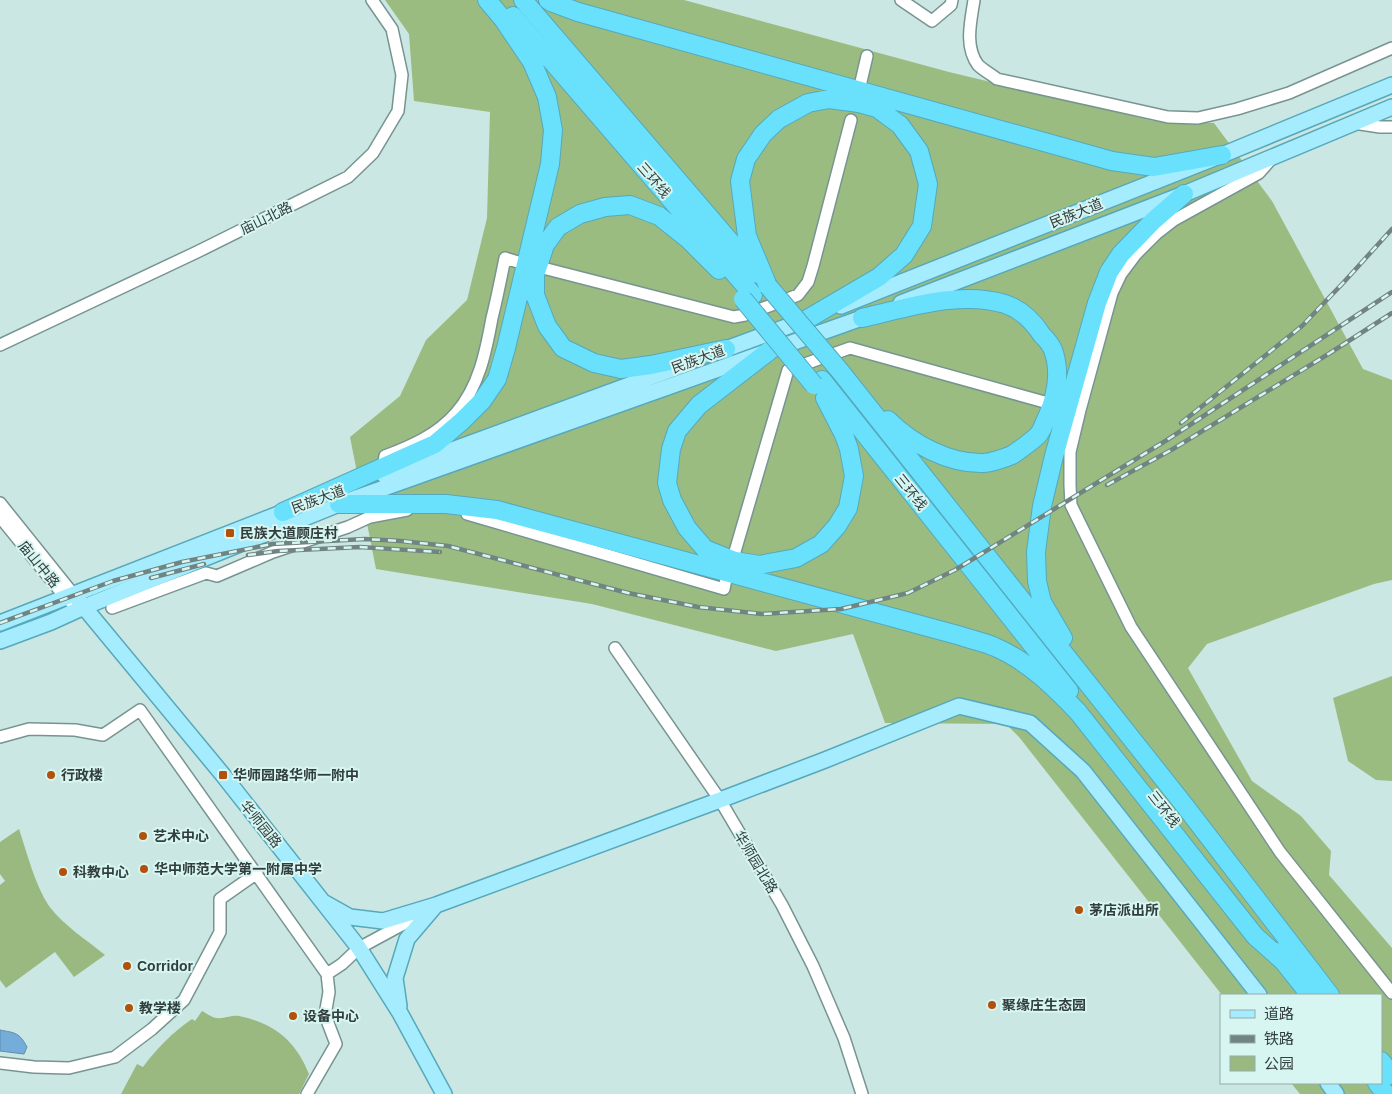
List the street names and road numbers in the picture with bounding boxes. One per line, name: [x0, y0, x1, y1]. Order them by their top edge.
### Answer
street label: 三环线: [634, 159, 674, 201]
street label: 民族大道: [1047, 195, 1105, 231]
street label: 庙山北路: [237, 199, 295, 237]
street label: 民族大道: [669, 342, 727, 376]
street label: 三环线: [892, 471, 930, 513]
street label: 民族大道: [289, 482, 347, 516]
street label: 庙山中路: [15, 537, 63, 591]
street label: 三环线: [1145, 788, 1183, 830]
street label: 华师园路: [237, 797, 285, 851]
street label: 华师园北路: [731, 828, 781, 896]

